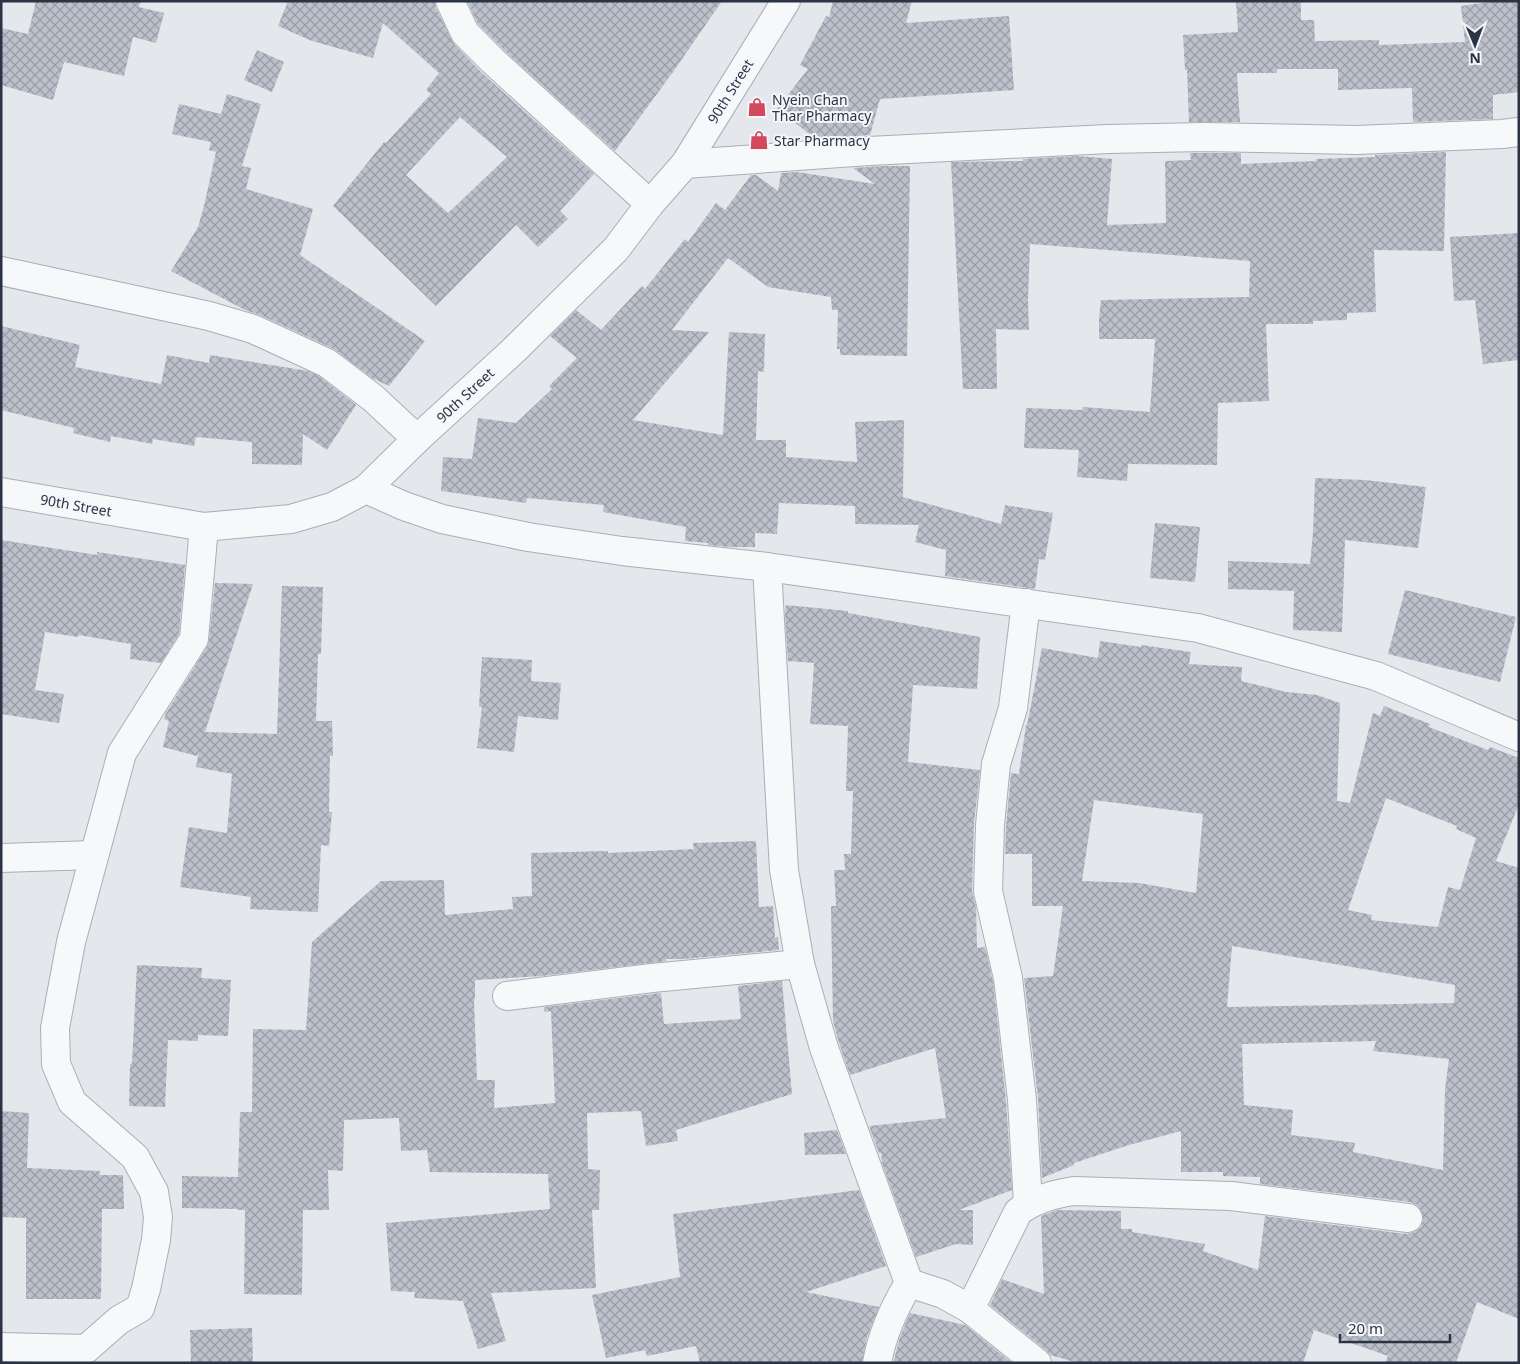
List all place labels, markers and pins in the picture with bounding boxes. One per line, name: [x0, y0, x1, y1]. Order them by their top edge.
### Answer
place label: Nyein Chan Thar Pharmacy: [772, 90, 872, 125]
shop icon: Nyein Chan Thar Pharmacy: [746, 96, 768, 118]
shop icon: Star Pharmacy: [748, 129, 770, 151]
place label: Star Pharmacy: [774, 131, 870, 150]

